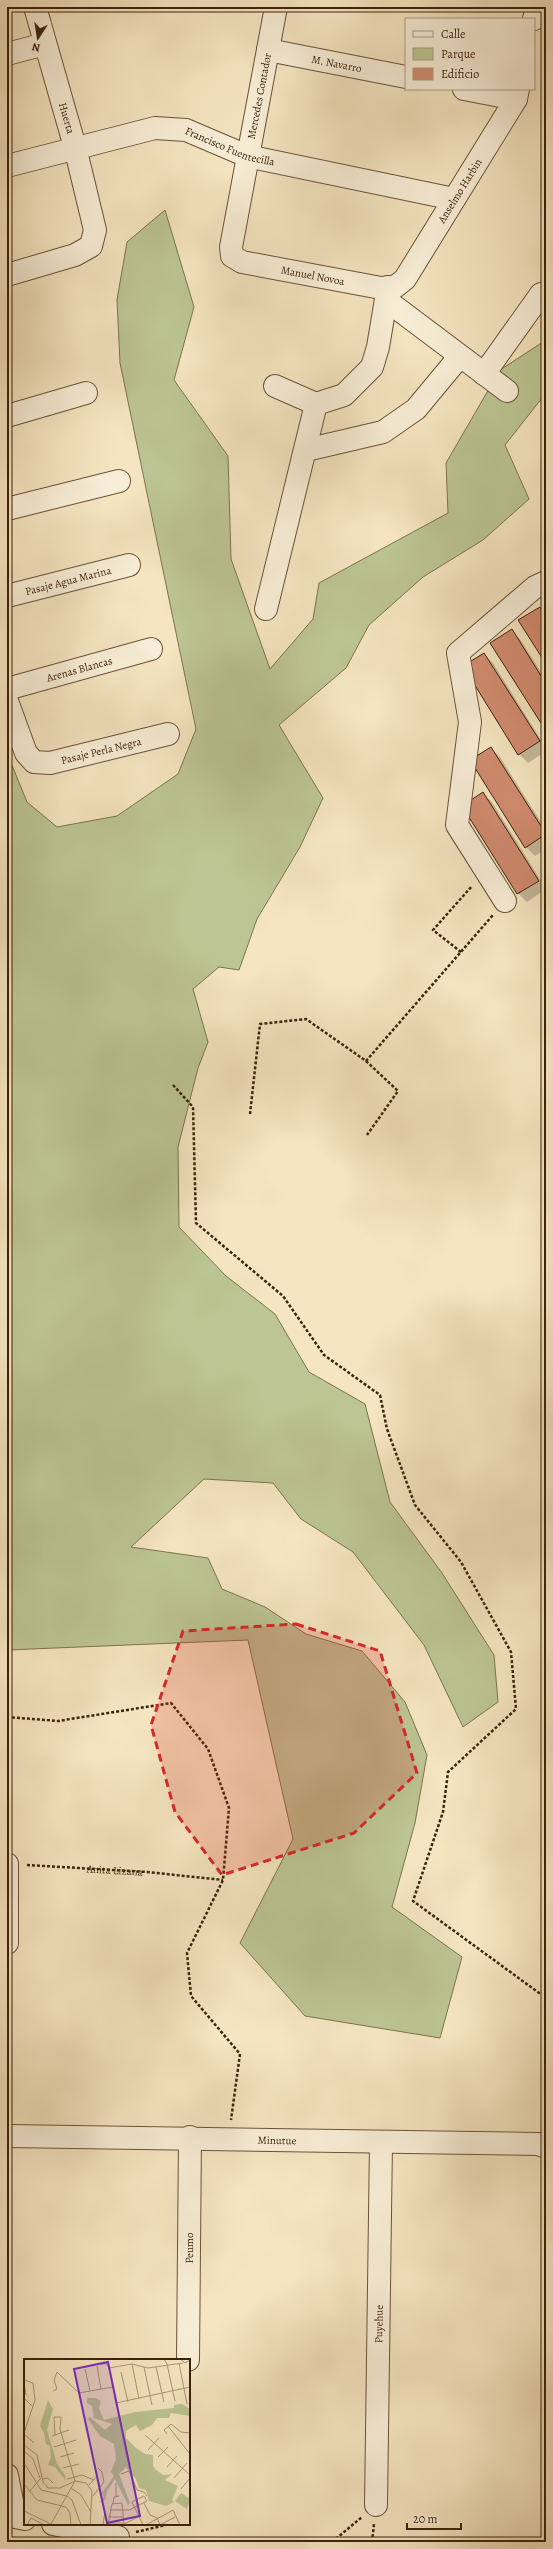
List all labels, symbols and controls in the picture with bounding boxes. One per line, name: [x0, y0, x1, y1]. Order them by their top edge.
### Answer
north arrow: [18, 18, 58, 58]
legend: [405, 18, 535, 90]
text: Calle: [441, 26, 465, 42]
text: N: [31, 39, 42, 55]
text: Parque: [441, 46, 476, 62]
street label: Mercedes Contador: [244, 52, 275, 140]
street label: M. Navarro: [310, 52, 364, 76]
text: Edificio: [441, 66, 479, 82]
street label: Huerta: [55, 101, 78, 136]
street label: Francisco Fuentecilla: [183, 124, 277, 170]
street label: Anselmo Harbin: [434, 156, 486, 227]
street label: Manuel Novoa: [280, 262, 347, 289]
street label: Pasaje Agua Marina: [23, 563, 114, 599]
street label: Arenas Blancas: [44, 653, 114, 686]
street label: Pasaje Perla Negra: [59, 734, 144, 768]
street label: Anita Lizana: [85, 1861, 144, 1880]
street label: Minutue: [257, 2133, 297, 2148]
street label: Peumo: [182, 2232, 197, 2264]
street label: Puyehue: [371, 2305, 387, 2343]
inset map: [24, 2359, 190, 2525]
scale bar: [407, 2505, 461, 2531]
text: 20 m: [413, 2511, 437, 2527]

